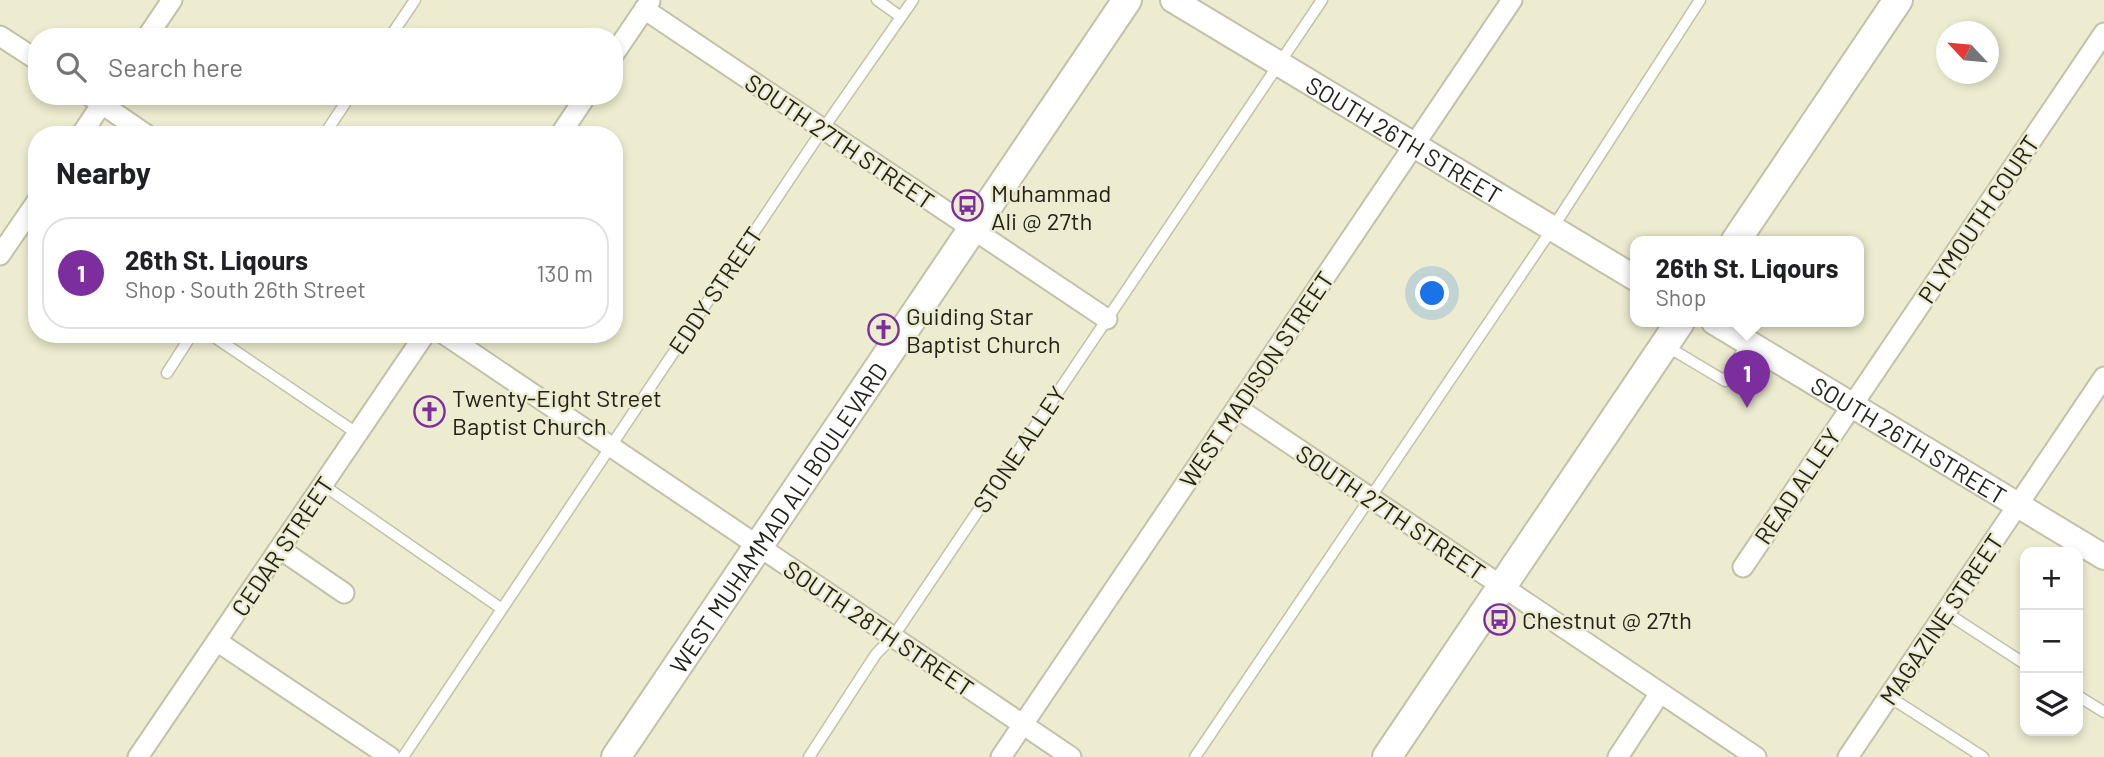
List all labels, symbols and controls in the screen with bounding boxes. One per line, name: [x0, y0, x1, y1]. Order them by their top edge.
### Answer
north arrow: [1936, 21, 1999, 84]
search box: [28, 28, 623, 105]
icon: search: [52, 48, 90, 86]
text: Search here: [108, 51, 243, 82]
street label: SOUTH 27TH STREET: [740, 67, 940, 215]
street label: SOUTH 26TH STREET: [1301, 69, 1507, 209]
street label: PLYMOUTH COURT: [1911, 130, 2045, 308]
text: Nearby: [56, 154, 151, 190]
place label: Muhammad Ali @ 27th: [991, 178, 1111, 235]
bus stop icon: Muhammad Ali @ 27th: [951, 189, 985, 223]
street label: EDDY STREET: [662, 221, 768, 359]
popup: [1630, 236, 1864, 327]
text: 26th St. Liqours: [125, 244, 308, 275]
text: 26th St. Liqours: [1655, 252, 1839, 283]
text: 1: [77, 259, 85, 287]
text: 130 m: [536, 259, 593, 287]
street label: WEST MADISON STREET: [1173, 265, 1339, 493]
text: Shop · South 26th Street: [125, 275, 366, 303]
your location: [1415, 276, 1449, 310]
text: Shop: [1655, 283, 1706, 311]
place label: Guiding Star Baptist Church: [906, 301, 1061, 358]
church icon: Guiding Star Baptist Church: [866, 312, 900, 346]
pin: 1: [1724, 350, 1770, 408]
street label: WEST MUHAMMAD ALI BOULEVARD: [663, 357, 893, 678]
street label: SOUTH 26TH STREET: [1806, 370, 2012, 510]
street label: STONE ALLEY: [966, 380, 1072, 518]
place label: Twenty-Eight Street Baptist Church: [452, 383, 662, 440]
church icon: Twenty-Eight Street Baptist Church: [412, 394, 446, 428]
street label: READ ALLEY: [1748, 423, 1846, 549]
street label: SOUTH 27TH STREET: [1291, 438, 1491, 586]
street label: CEDAR STREET: [225, 471, 339, 621]
street label: MAGAZINE STREET: [1873, 528, 2009, 710]
map controls: [2020, 547, 2083, 736]
button: +: [2020, 547, 2083, 610]
street label: SOUTH 28TH STREET: [779, 554, 979, 702]
bus stop icon: Chestnut @ 27th: [1482, 602, 1516, 636]
place label: Chestnut @ 27th: [1522, 605, 1692, 634]
button: −: [2020, 610, 2083, 673]
button: layers: [2020, 673, 2083, 736]

